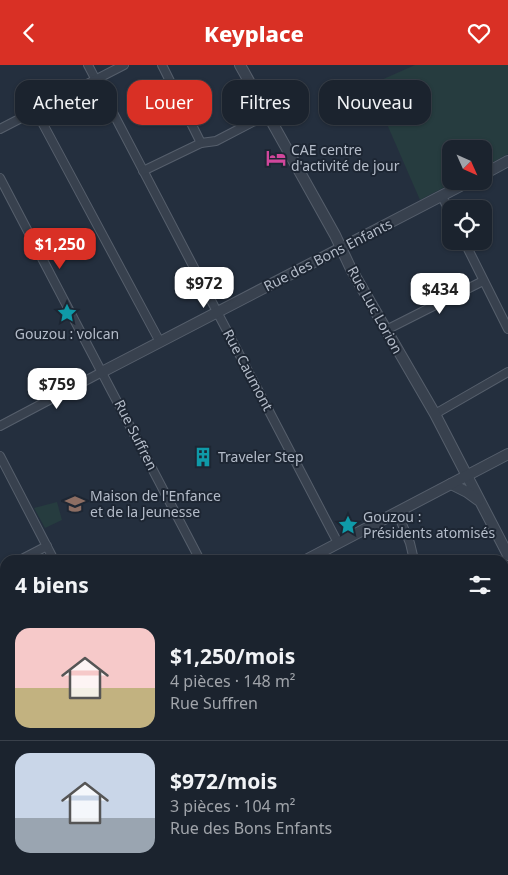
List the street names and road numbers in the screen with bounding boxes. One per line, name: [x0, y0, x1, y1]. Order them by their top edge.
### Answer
street label: Rue des Bons Enfants: [260, 214, 396, 295]
street label: Rue Luc Lorion: [343, 262, 407, 357]
street label: Rue Caumont: [219, 326, 278, 414]
street label: Rue Suffren: [111, 396, 162, 473]

